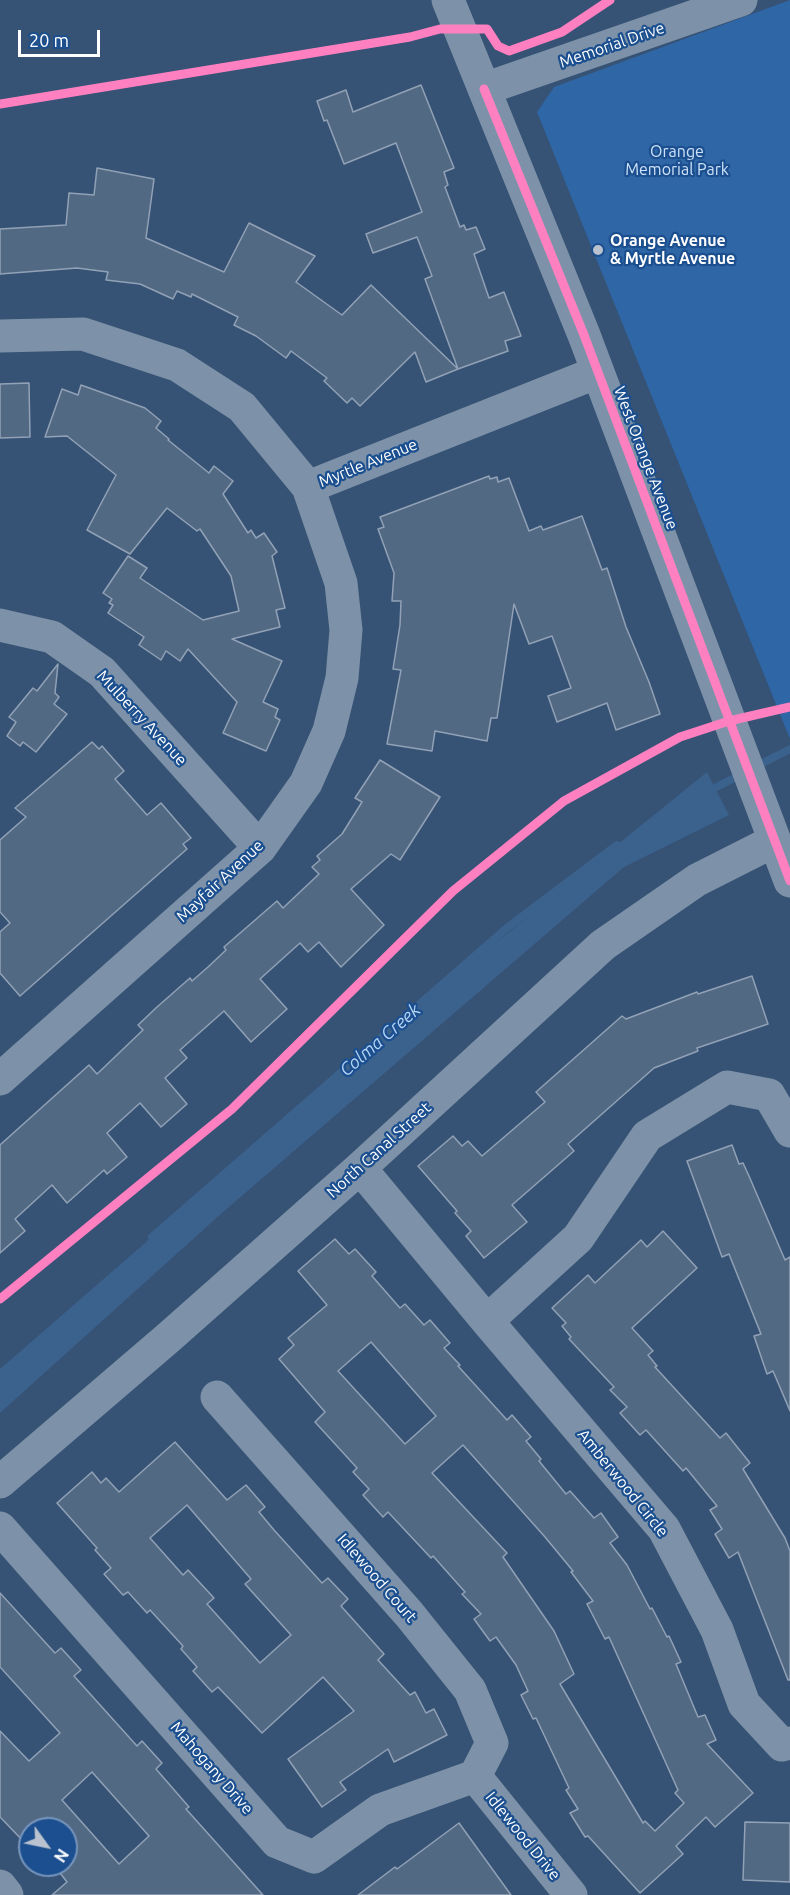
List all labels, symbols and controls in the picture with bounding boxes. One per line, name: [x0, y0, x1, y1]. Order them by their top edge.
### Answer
scale bar: [21, 18, 104, 56]
street label: Memorial Drive: [557, 18, 667, 72]
text: 20 m: [29, 30, 69, 50]
park label: Orange Memorial Park: [625, 142, 729, 180]
place label: Orange Avenue & Myrtle Avenue: [610, 231, 735, 269]
marker: Orange Avenue & Myrtle Avenue: [591, 243, 605, 257]
street label: West Orange Avenue: [610, 384, 682, 532]
street label: Myrtle Avenue: [316, 435, 420, 491]
street label: Mulberry Avenue: [93, 666, 191, 770]
street label: Mayfair Avenue: [173, 836, 267, 926]
water label: Colma Creek: [335, 999, 425, 1081]
street label: North Canal Street: [323, 1098, 435, 1202]
street label: Amberwood Circle: [574, 1425, 672, 1541]
street label: Idlewood Court: [333, 1530, 421, 1626]
street label: Mahogany Drive: [167, 1718, 257, 1818]
street label: Idlewood Drive: [481, 1788, 565, 1884]
north arrow: [18, 1817, 78, 1877]
text: N: [51, 1846, 72, 1866]

